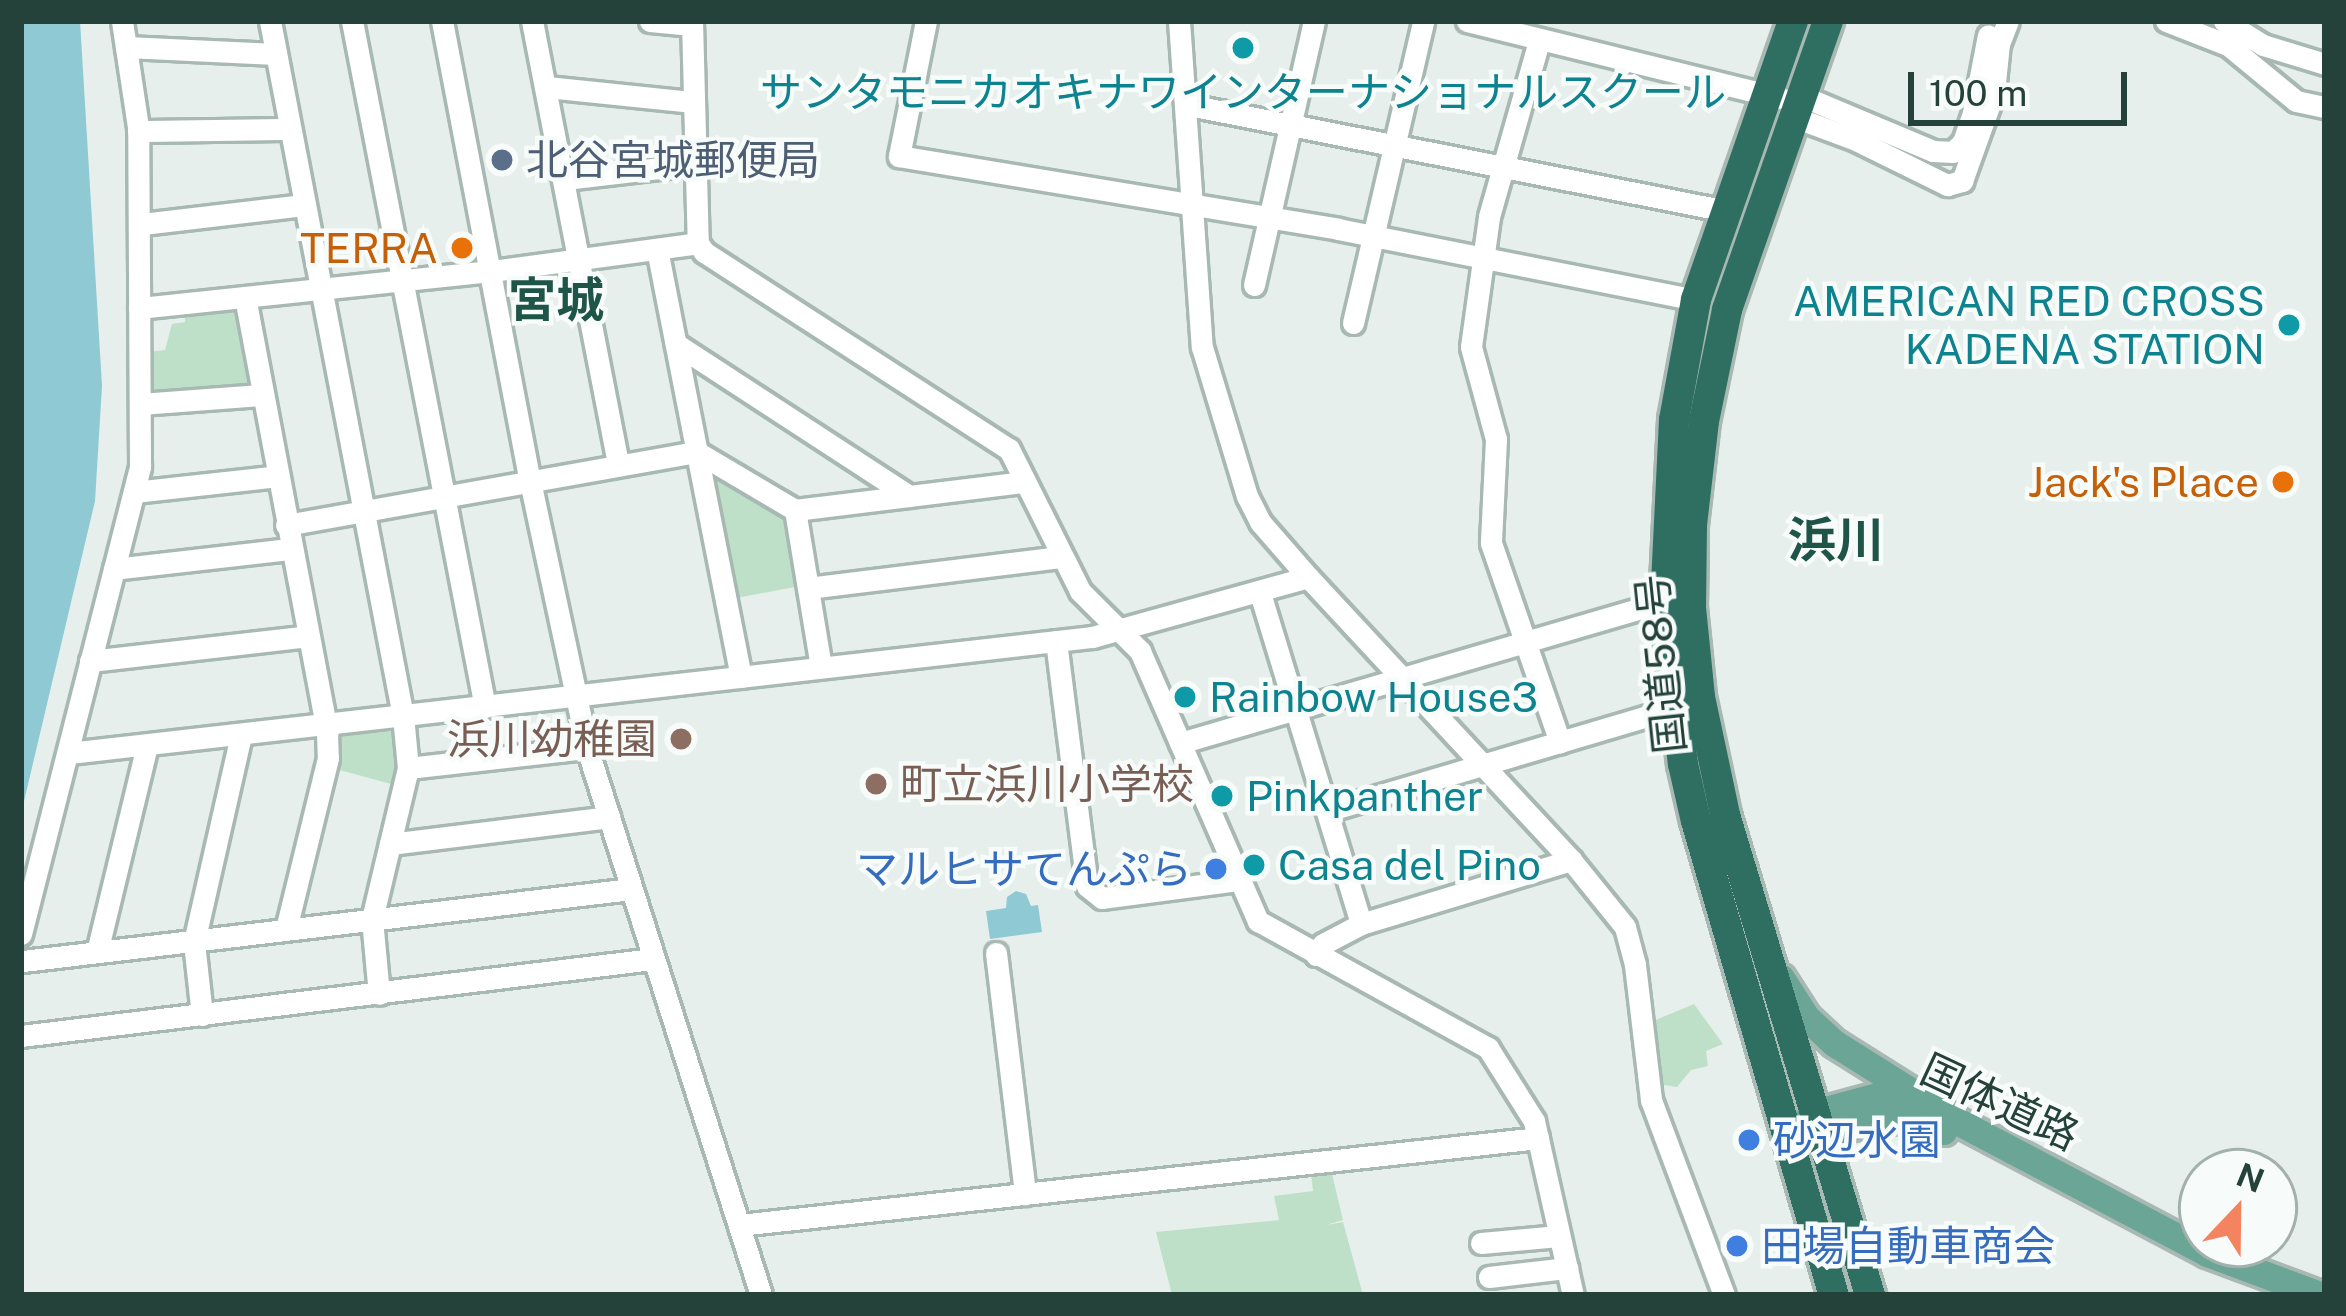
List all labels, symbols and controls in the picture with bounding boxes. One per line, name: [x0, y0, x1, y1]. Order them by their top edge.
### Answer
marker: サンタモニカオキナワインターナショナルスクール: [1230, 35, 1256, 61]
scale bar: [1914, 48, 2133, 122]
place label: サンタモニカオキナワインターナショナルスクール: [760, 67, 1726, 117]
text: 100 m: [1929, 72, 2027, 114]
place label: 北谷宮城郵便局: [526, 135, 820, 185]
marker: 北谷宮城郵便局: [489, 147, 515, 173]
place label: TERRA: [300, 223, 438, 273]
marker: TERRA: [449, 235, 475, 261]
district label: 宮城: [508, 271, 604, 329]
place label: AMERICAN RED CROSS KADENA STATION: [1793, 276, 2265, 374]
marker: AMERICAN RED CROSS KADENA STATION: [2276, 312, 2302, 338]
place label: Jack's Place: [2027, 457, 2259, 507]
marker: Jack's Place: [2270, 469, 2296, 495]
district label: 浜川: [1788, 511, 1884, 569]
street label: 国道58号: [1627, 572, 1695, 756]
place label: Rainbow House3: [1209, 672, 1538, 722]
marker: Rainbow House3: [1172, 684, 1198, 710]
place label: 浜川幼稚園: [447, 714, 657, 764]
marker: 浜川幼稚園: [668, 726, 694, 752]
place label: 町立浜川小学校: [900, 759, 1194, 809]
marker: 町立浜川小学校: [863, 771, 889, 797]
place label: Pinkpanther: [1246, 771, 1483, 821]
marker: Pinkpanther: [1209, 783, 1235, 809]
place label: Casa del Pino: [1278, 840, 1542, 890]
place label: マルヒサてんぷら: [856, 844, 1192, 894]
marker: Casa del Pino: [1241, 852, 1267, 878]
marker: マルヒサてんぷら: [1203, 856, 1229, 882]
street label: 国体道路: [1913, 1044, 2087, 1160]
place label: 砂辺水園: [1773, 1115, 1941, 1165]
marker: 砂辺水園: [1736, 1127, 1762, 1153]
north arrow: [2178, 1148, 2298, 1268]
text: N: [2231, 1155, 2269, 1200]
place label: 田場自動車商会: [1761, 1221, 2055, 1271]
marker: 田場自動車商会: [1724, 1233, 1750, 1259]

